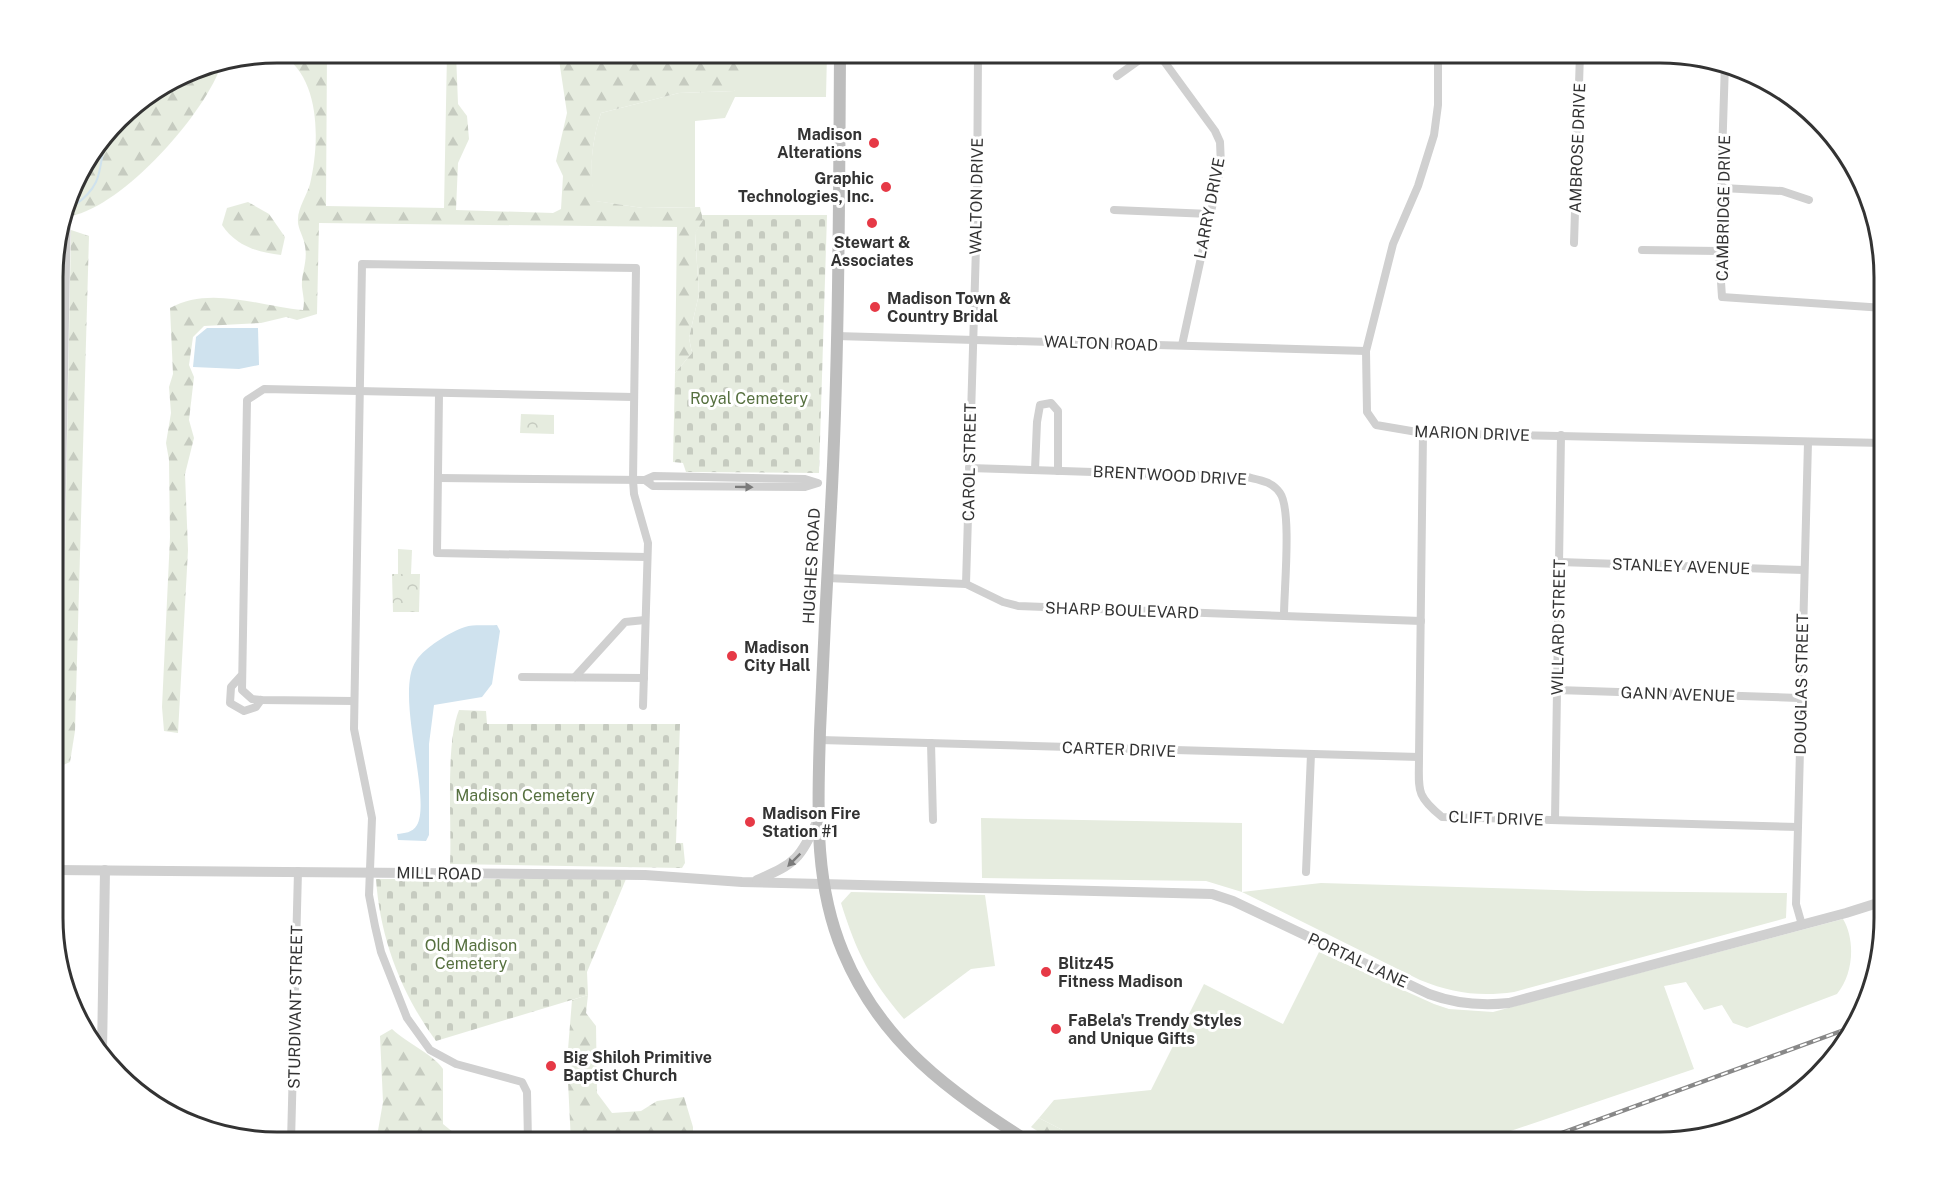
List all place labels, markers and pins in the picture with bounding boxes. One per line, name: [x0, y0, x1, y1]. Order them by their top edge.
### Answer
place label: Madison Alterations: [777, 125, 862, 162]
marker: Madison Alterations: [867, 136, 881, 150]
place label: Graphic Technologies, Inc.: [738, 169, 874, 206]
marker: Graphic Technologies, Inc.: [879, 180, 893, 194]
marker: Stewart & Associates: [865, 216, 879, 230]
place label: Stewart & Associates: [830, 233, 914, 270]
place label: Madison Town & Country Bridal: [887, 289, 1011, 326]
marker: Madison Town & Country Bridal: [868, 300, 882, 314]
place label: Madison City Hall: [744, 638, 811, 675]
marker: Madison City Hall: [725, 649, 739, 663]
place label: Madison Fire Station #1: [762, 804, 860, 841]
marker: Madison Fire Station #1: [743, 815, 757, 829]
place label: Blitz45 Fitness Madison: [1058, 954, 1183, 991]
marker: Blitz45 Fitness Madison: [1039, 965, 1053, 979]
place label: FaBela's Trendy Styles and Unique Gifts: [1068, 1011, 1242, 1048]
marker: FaBela's Trendy Styles and Unique Gifts: [1049, 1022, 1063, 1036]
place label: Big Shiloh Primitive Baptist Church: [563, 1048, 712, 1085]
marker: Big Shiloh Primitive Baptist Church: [544, 1059, 558, 1073]

